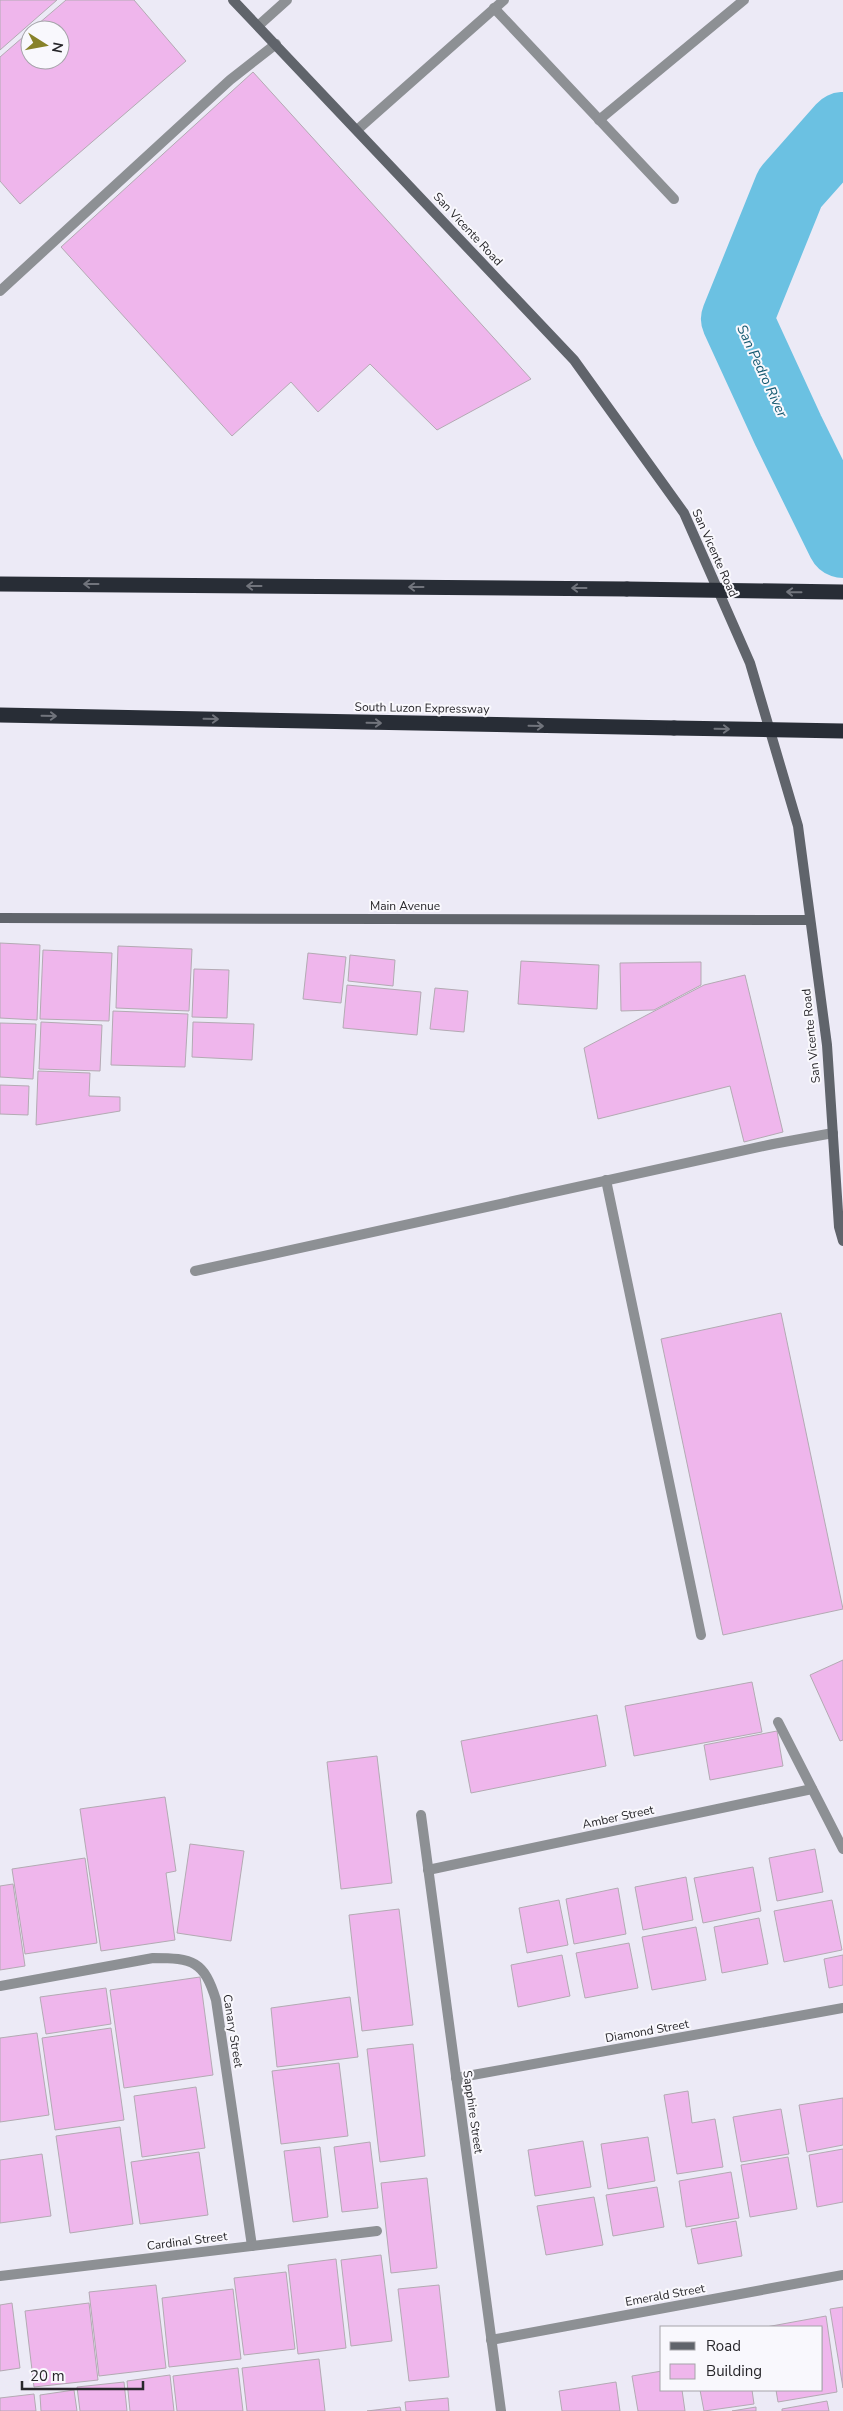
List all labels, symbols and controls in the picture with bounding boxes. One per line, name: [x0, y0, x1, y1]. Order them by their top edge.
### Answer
north arrow: [20, 20, 70, 70]
text: N: [47, 40, 68, 54]
street label: San Vicente Road: [430, 189, 506, 269]
water label: San Pedro River: [732, 322, 792, 421]
street label: San Vicente Road: [688, 506, 742, 600]
one-way arrow: [83, 579, 100, 589]
one-way arrow: [246, 581, 262, 591]
one-way arrow: [408, 582, 424, 592]
one-way arrow: [571, 583, 587, 593]
one-way arrow: [787, 587, 803, 596]
street label: South Luzon Expressway: [354, 699, 490, 717]
one-way arrow: [40, 711, 56, 721]
one-way arrow: [202, 714, 219, 724]
one-way arrow: [365, 718, 381, 727]
one-way arrow: [528, 721, 544, 731]
one-way arrow: [714, 724, 730, 734]
street label: Main Avenue: [370, 898, 440, 914]
street label: San Vicente Road: [798, 988, 824, 1084]
street label: Amber Street: [581, 1801, 656, 1832]
street label: Canary Street: [219, 1993, 247, 2070]
street label: Diamond Street: [604, 2016, 691, 2046]
street label: Sapphire Street: [459, 2069, 487, 2155]
street label: Cardinal Street: [146, 2228, 229, 2254]
street label: Emerald Street: [624, 2280, 707, 2310]
legend: [660, 2326, 823, 2391]
text: Road: [706, 2336, 741, 2356]
scale bar: [22, 2358, 144, 2390]
text: Building: [706, 2361, 762, 2381]
text: 20 m: [30, 2366, 65, 2386]

